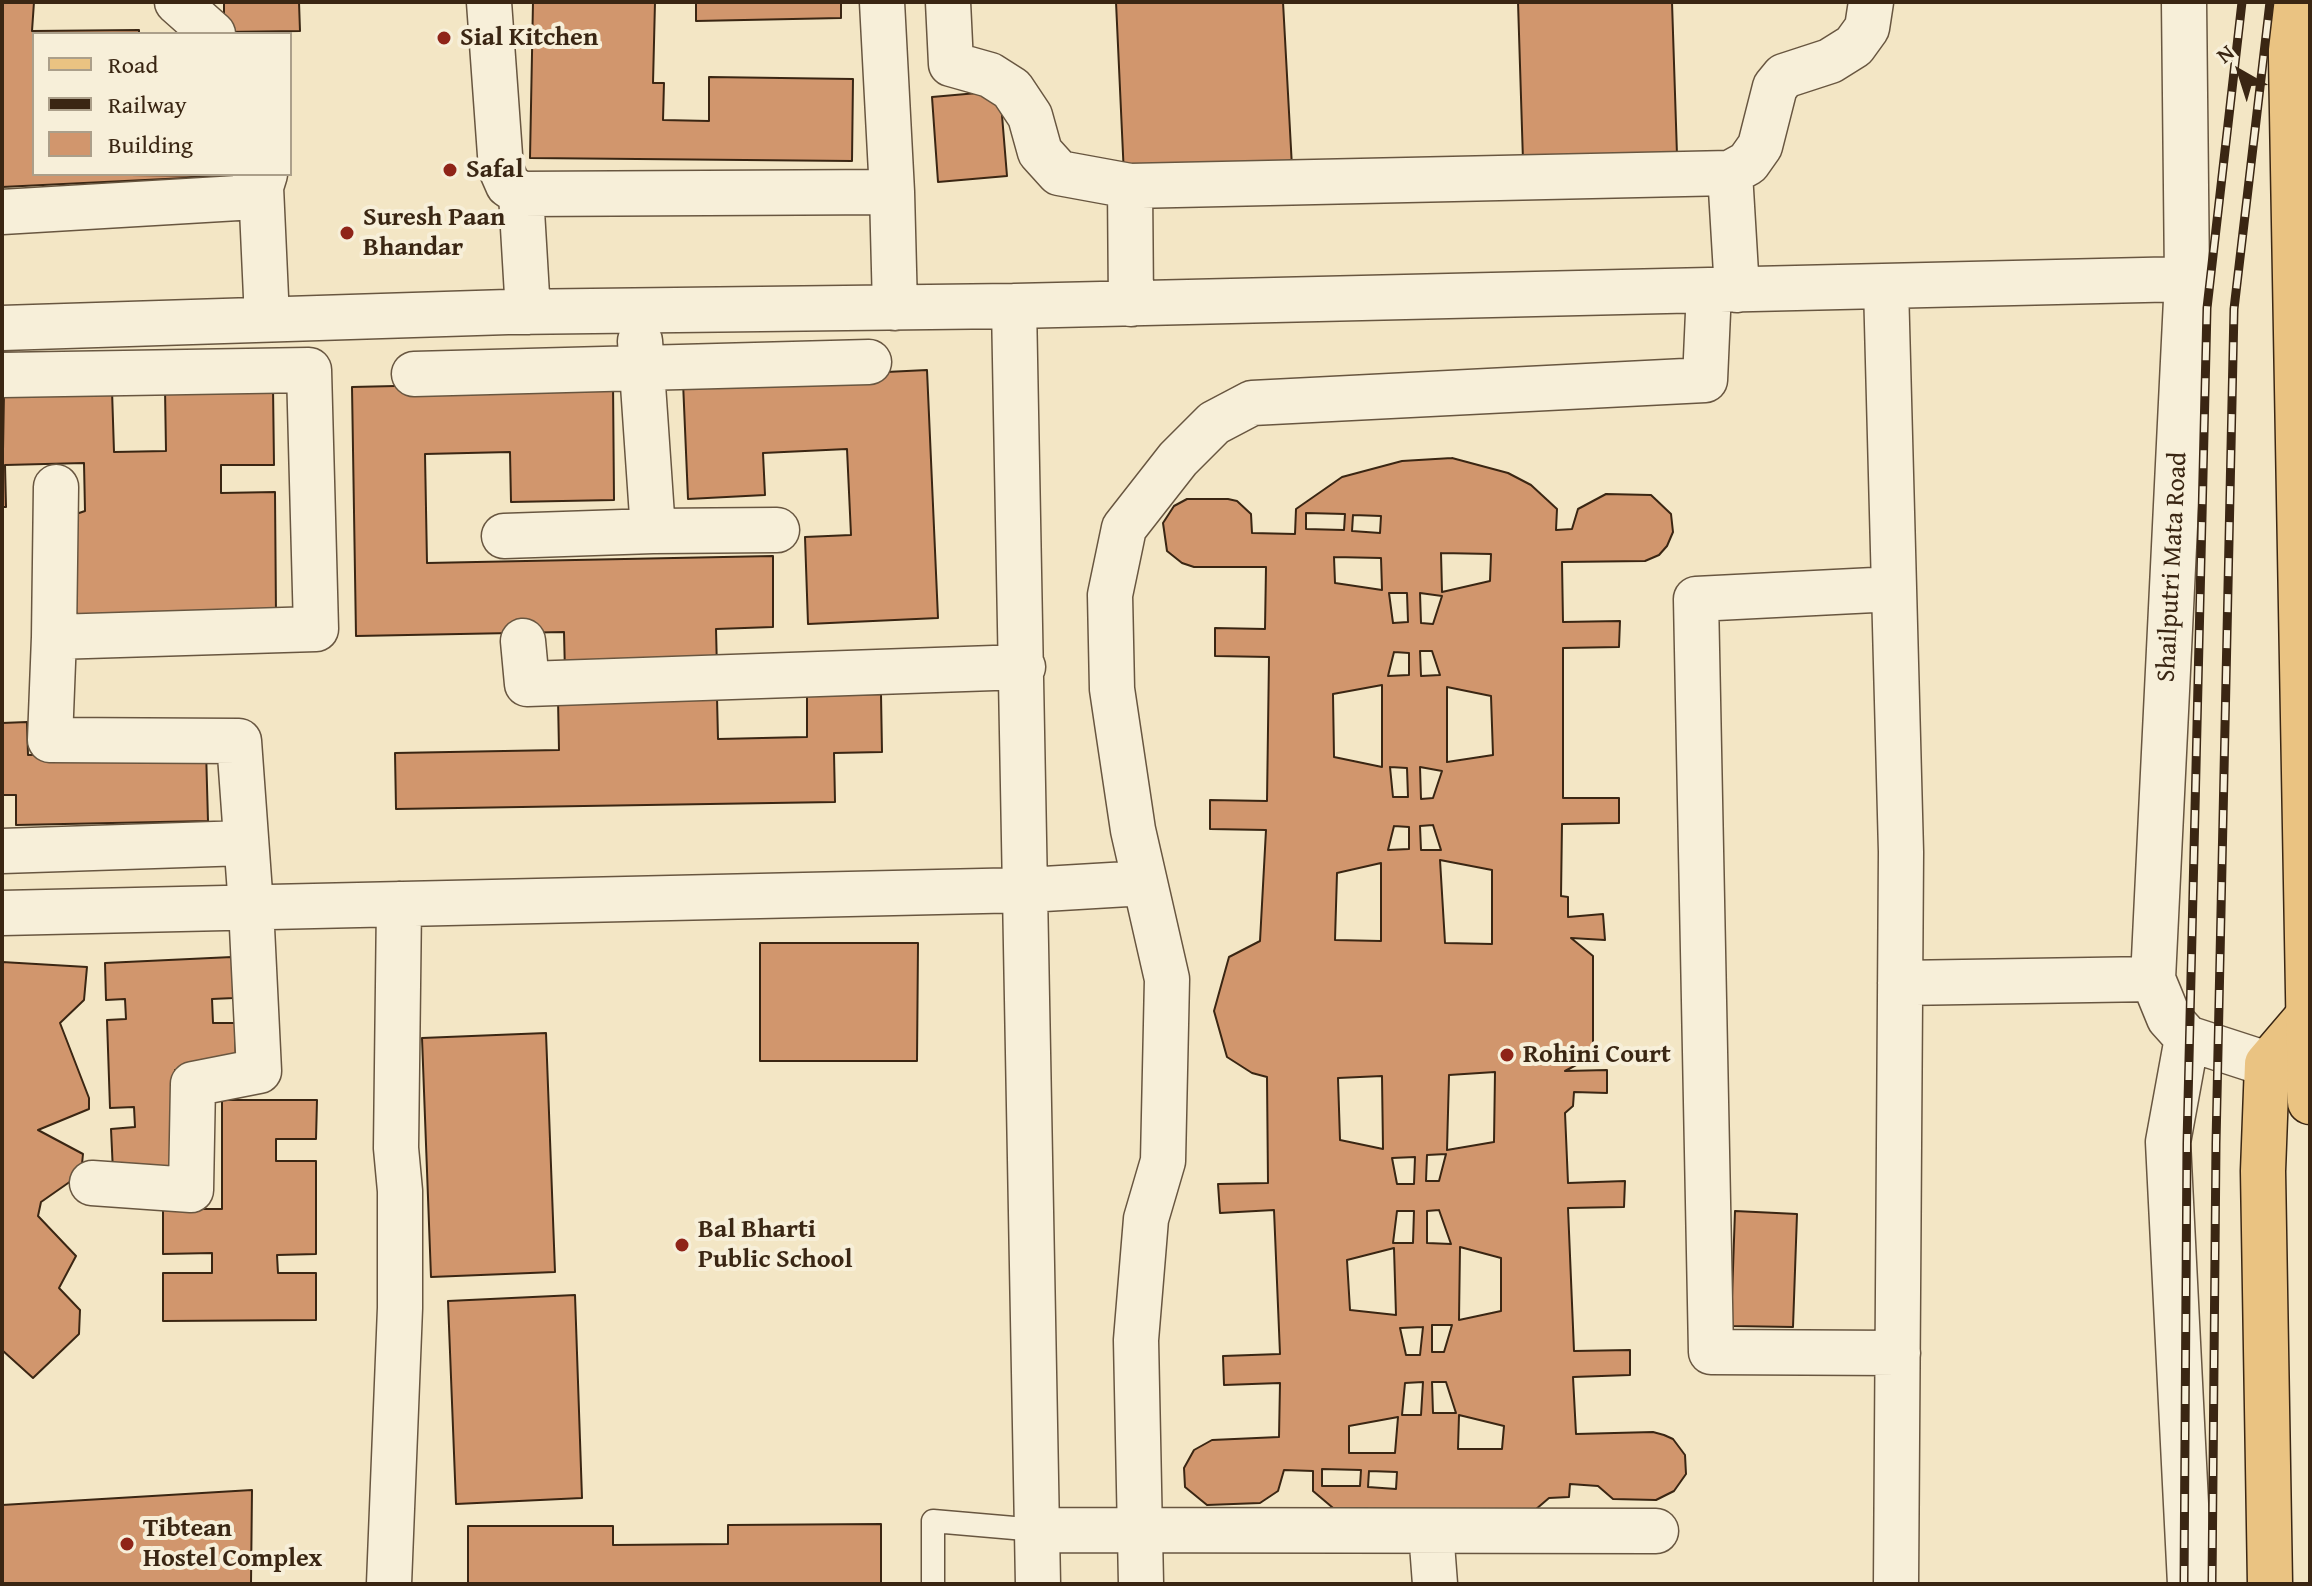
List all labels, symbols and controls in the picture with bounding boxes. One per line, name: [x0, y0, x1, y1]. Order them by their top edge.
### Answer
place label: Sial Kitchen: [460, 22, 598, 54]
marker: Sial Kitchen: [435, 29, 453, 47]
legend: [32, 32, 292, 176]
north arrow: [2200, 32, 2280, 112]
text: N: [2209, 36, 2241, 70]
text: Road: [108, 47, 158, 82]
text: Railway: [108, 87, 187, 122]
text: Building: [108, 127, 193, 162]
place label: Safal: [466, 154, 523, 186]
marker: Safal: [441, 161, 459, 179]
place label: Suresh Paan Bhandar: [363, 202, 505, 264]
marker: Suresh Paan Bhandar: [338, 224, 356, 242]
street label: Shailputri Mata Road: [2151, 451, 2195, 683]
place label: Rohini Court: [1523, 1039, 1671, 1071]
marker: Rohini Court: [1498, 1046, 1516, 1064]
place label: Bal Bharti Public School: [698, 1214, 852, 1276]
marker: Bal Bharti Public School: [673, 1236, 691, 1254]
place label: Tibtean Hostel Complex: [143, 1513, 322, 1574]
marker: Tibtean Hostel Complex: [118, 1535, 136, 1553]

